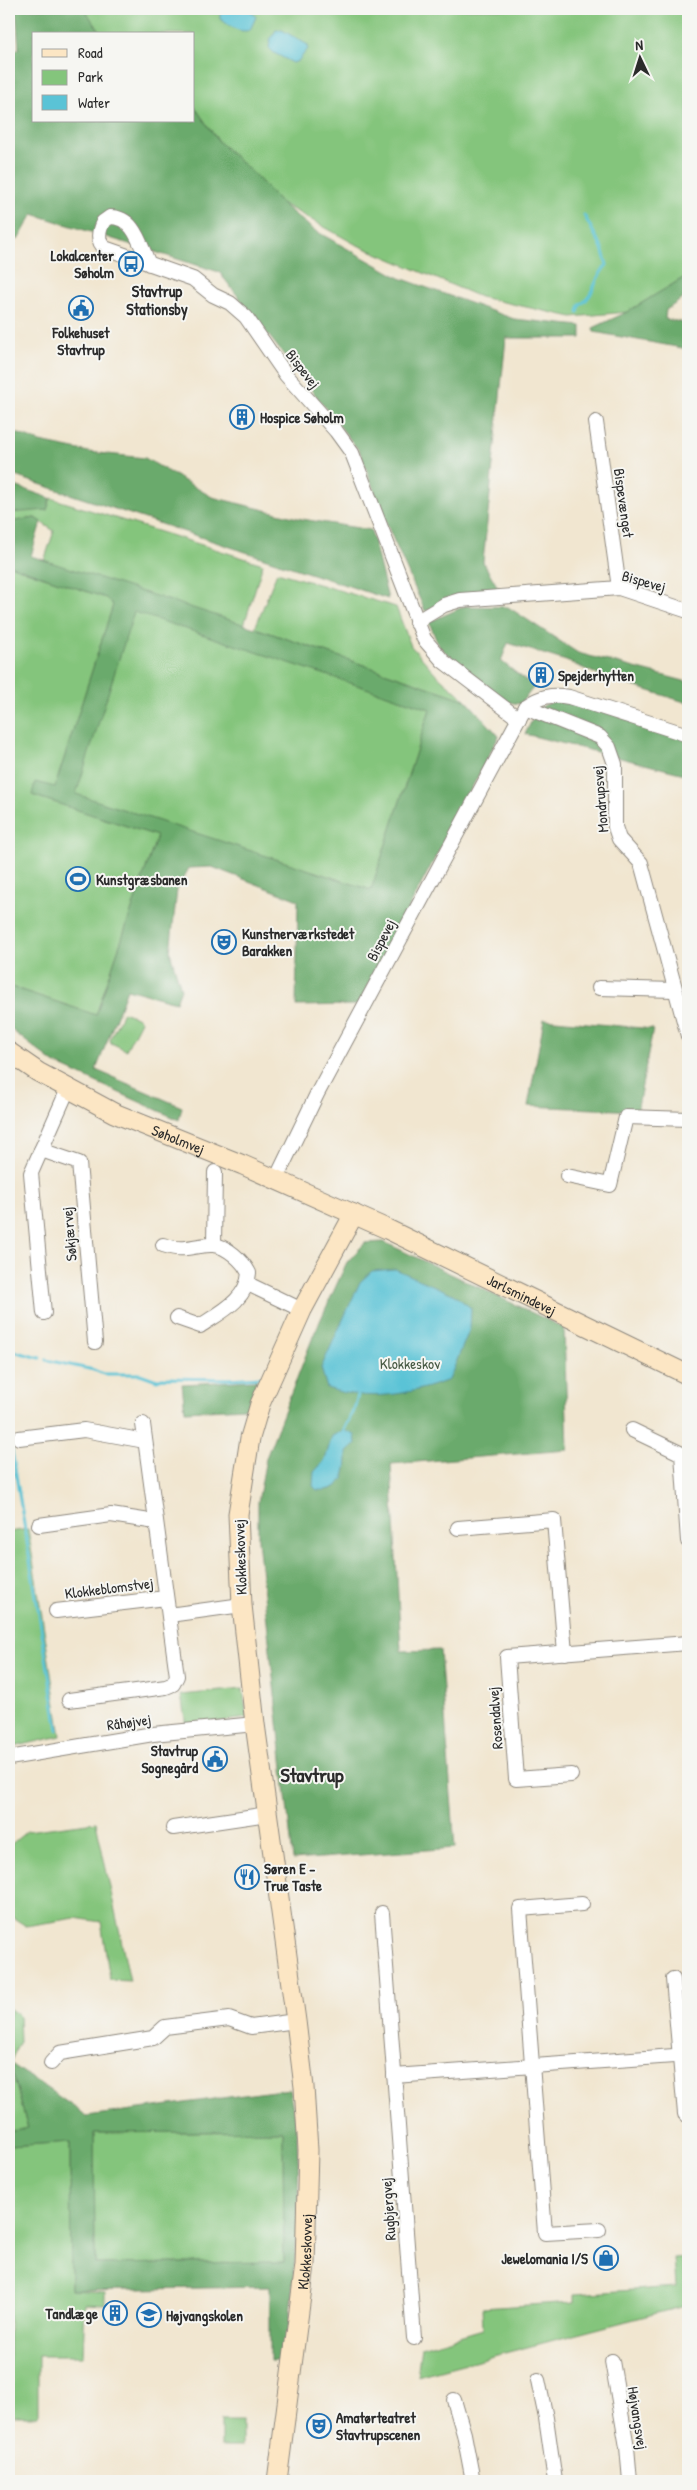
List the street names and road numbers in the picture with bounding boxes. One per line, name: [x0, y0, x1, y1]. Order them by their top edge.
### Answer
street label: Bispevej: [281, 345, 325, 393]
street label: Bispevænget: [609, 467, 639, 540]
street label: Bispevej: [620, 565, 668, 597]
street label: Mondrupsvej: [587, 765, 613, 833]
street label: Bispevej: [361, 915, 401, 965]
street label: Søholmvej: [149, 1119, 208, 1159]
street label: Søkjærvej: [56, 1206, 82, 1262]
street label: Jarlsmindevej: [484, 1269, 560, 1320]
street label: Klokkeskovvej: [228, 1519, 252, 1595]
street label: Klokkeblomstvej: [63, 1572, 155, 1604]
street label: Rosendalvej: [482, 1686, 508, 1750]
street label: Råhøjvej: [106, 1709, 152, 1735]
street label: Rugbjergvej: [375, 2177, 401, 2241]
street label: Klokkeskovvej: [291, 2214, 317, 2291]
street label: Højvangsvej: [623, 2385, 653, 2451]

